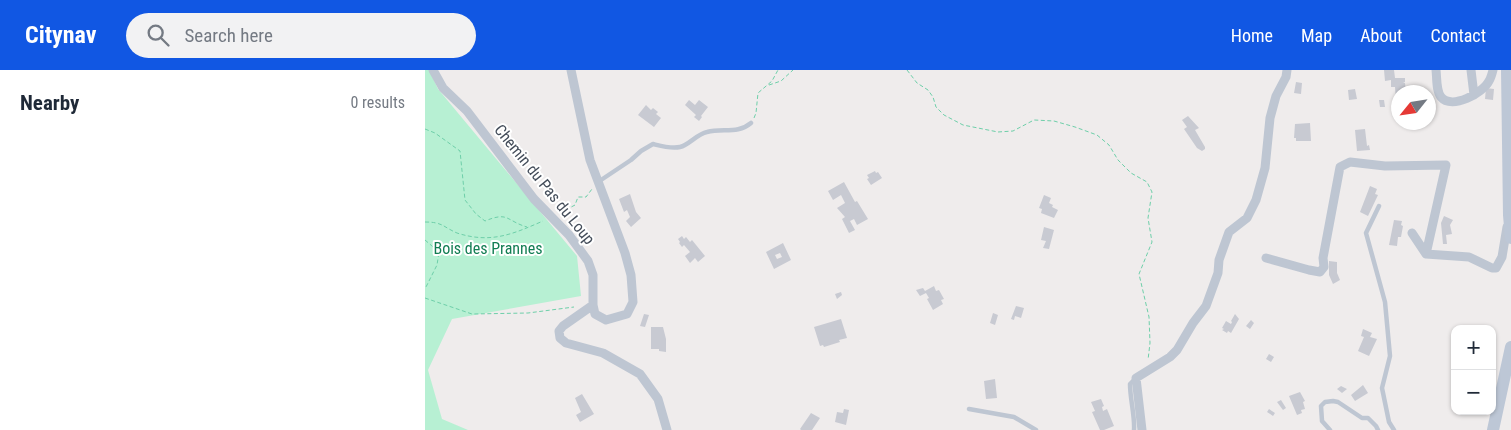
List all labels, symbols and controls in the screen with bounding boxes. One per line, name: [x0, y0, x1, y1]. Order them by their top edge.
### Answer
search box: [126, 13, 476, 58]
text: Citynav: [25, 21, 96, 49]
icon: search: [144, 21, 172, 49]
text: Search here: [184, 24, 273, 47]
text: Home: [1231, 25, 1273, 46]
text: Map: [1301, 25, 1332, 46]
text: About: [1360, 25, 1402, 46]
text: Contact: [1430, 25, 1486, 46]
north arrow: [1391, 85, 1436, 130]
text: Nearby: [20, 91, 79, 115]
text: 0 results: [350, 93, 405, 112]
street label: Chemin du Pas du Loup: [490, 121, 599, 248]
park label: Bois des Prannes: [433, 239, 543, 258]
map controls: [1451, 325, 1496, 415]
button: +: [1451, 325, 1496, 370]
button: −: [1451, 370, 1496, 415]

